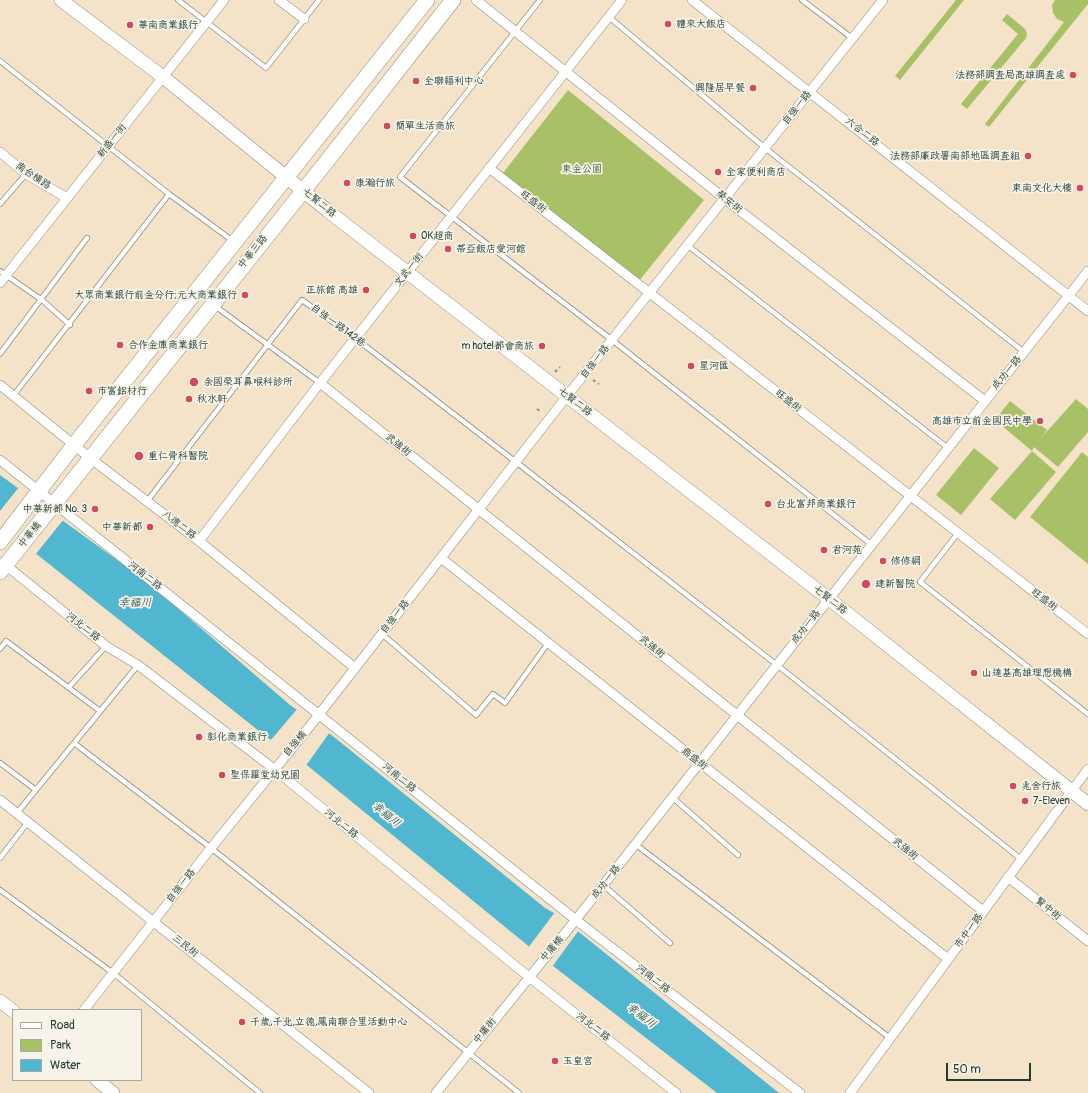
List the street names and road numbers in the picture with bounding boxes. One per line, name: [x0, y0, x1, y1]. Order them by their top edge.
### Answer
street label: 自強一路: [780, 89, 814, 127]
street label: 六合二路: [843, 115, 881, 149]
street label: 新盛一街: [95, 122, 129, 160]
street label: 南台橫路: [13, 160, 53, 192]
street label: 七賢二路: [300, 186, 338, 220]
street label: 旺盛街: [517, 188, 549, 216]
street label: 榮安街: [713, 188, 745, 216]
street label: 中華三路: [236, 233, 270, 271]
street label: 文武一街: [392, 251, 426, 289]
street label: 自強一路142巷: [308, 302, 368, 350]
street label: 自強一路: [578, 343, 612, 381]
street label: 成功一路: [990, 354, 1024, 392]
street label: 七賢二路: [556, 385, 594, 419]
street label: 旺盛街: [772, 387, 804, 415]
street label: 武強街: [383, 431, 413, 459]
street label: 八德二路: [160, 508, 198, 542]
street label: 中華橋: [16, 520, 44, 550]
street label: 河南二路: [126, 559, 164, 593]
street label: 七賢二路: [811, 583, 849, 617]
street label: 旺盛街: [1028, 586, 1060, 614]
street label: 自強一路: [378, 598, 412, 636]
street label: 成功一路: [789, 608, 823, 646]
street label: 河北二路: [64, 610, 102, 644]
street label: 武強街: [637, 633, 667, 661]
street label: 自強橋: [281, 729, 309, 759]
street label: 鼎盛街: [678, 745, 710, 773]
street label: 河南二路: [380, 761, 418, 795]
street label: 河北二路: [322, 807, 360, 841]
street label: 武強街: [890, 835, 920, 863]
street label: 成功一路: [589, 863, 623, 901]
street label: 自強一路: [164, 867, 198, 905]
street label: 賢中街: [1033, 895, 1063, 923]
street label: 市中一路: [952, 911, 986, 951]
street label: 三民街: [169, 932, 201, 960]
street label: 中庸橋: [538, 934, 566, 964]
street label: 河南二路: [634, 962, 672, 996]
street label: 河北二路: [574, 1010, 612, 1044]
street label: 中庸街: [471, 1016, 499, 1046]

